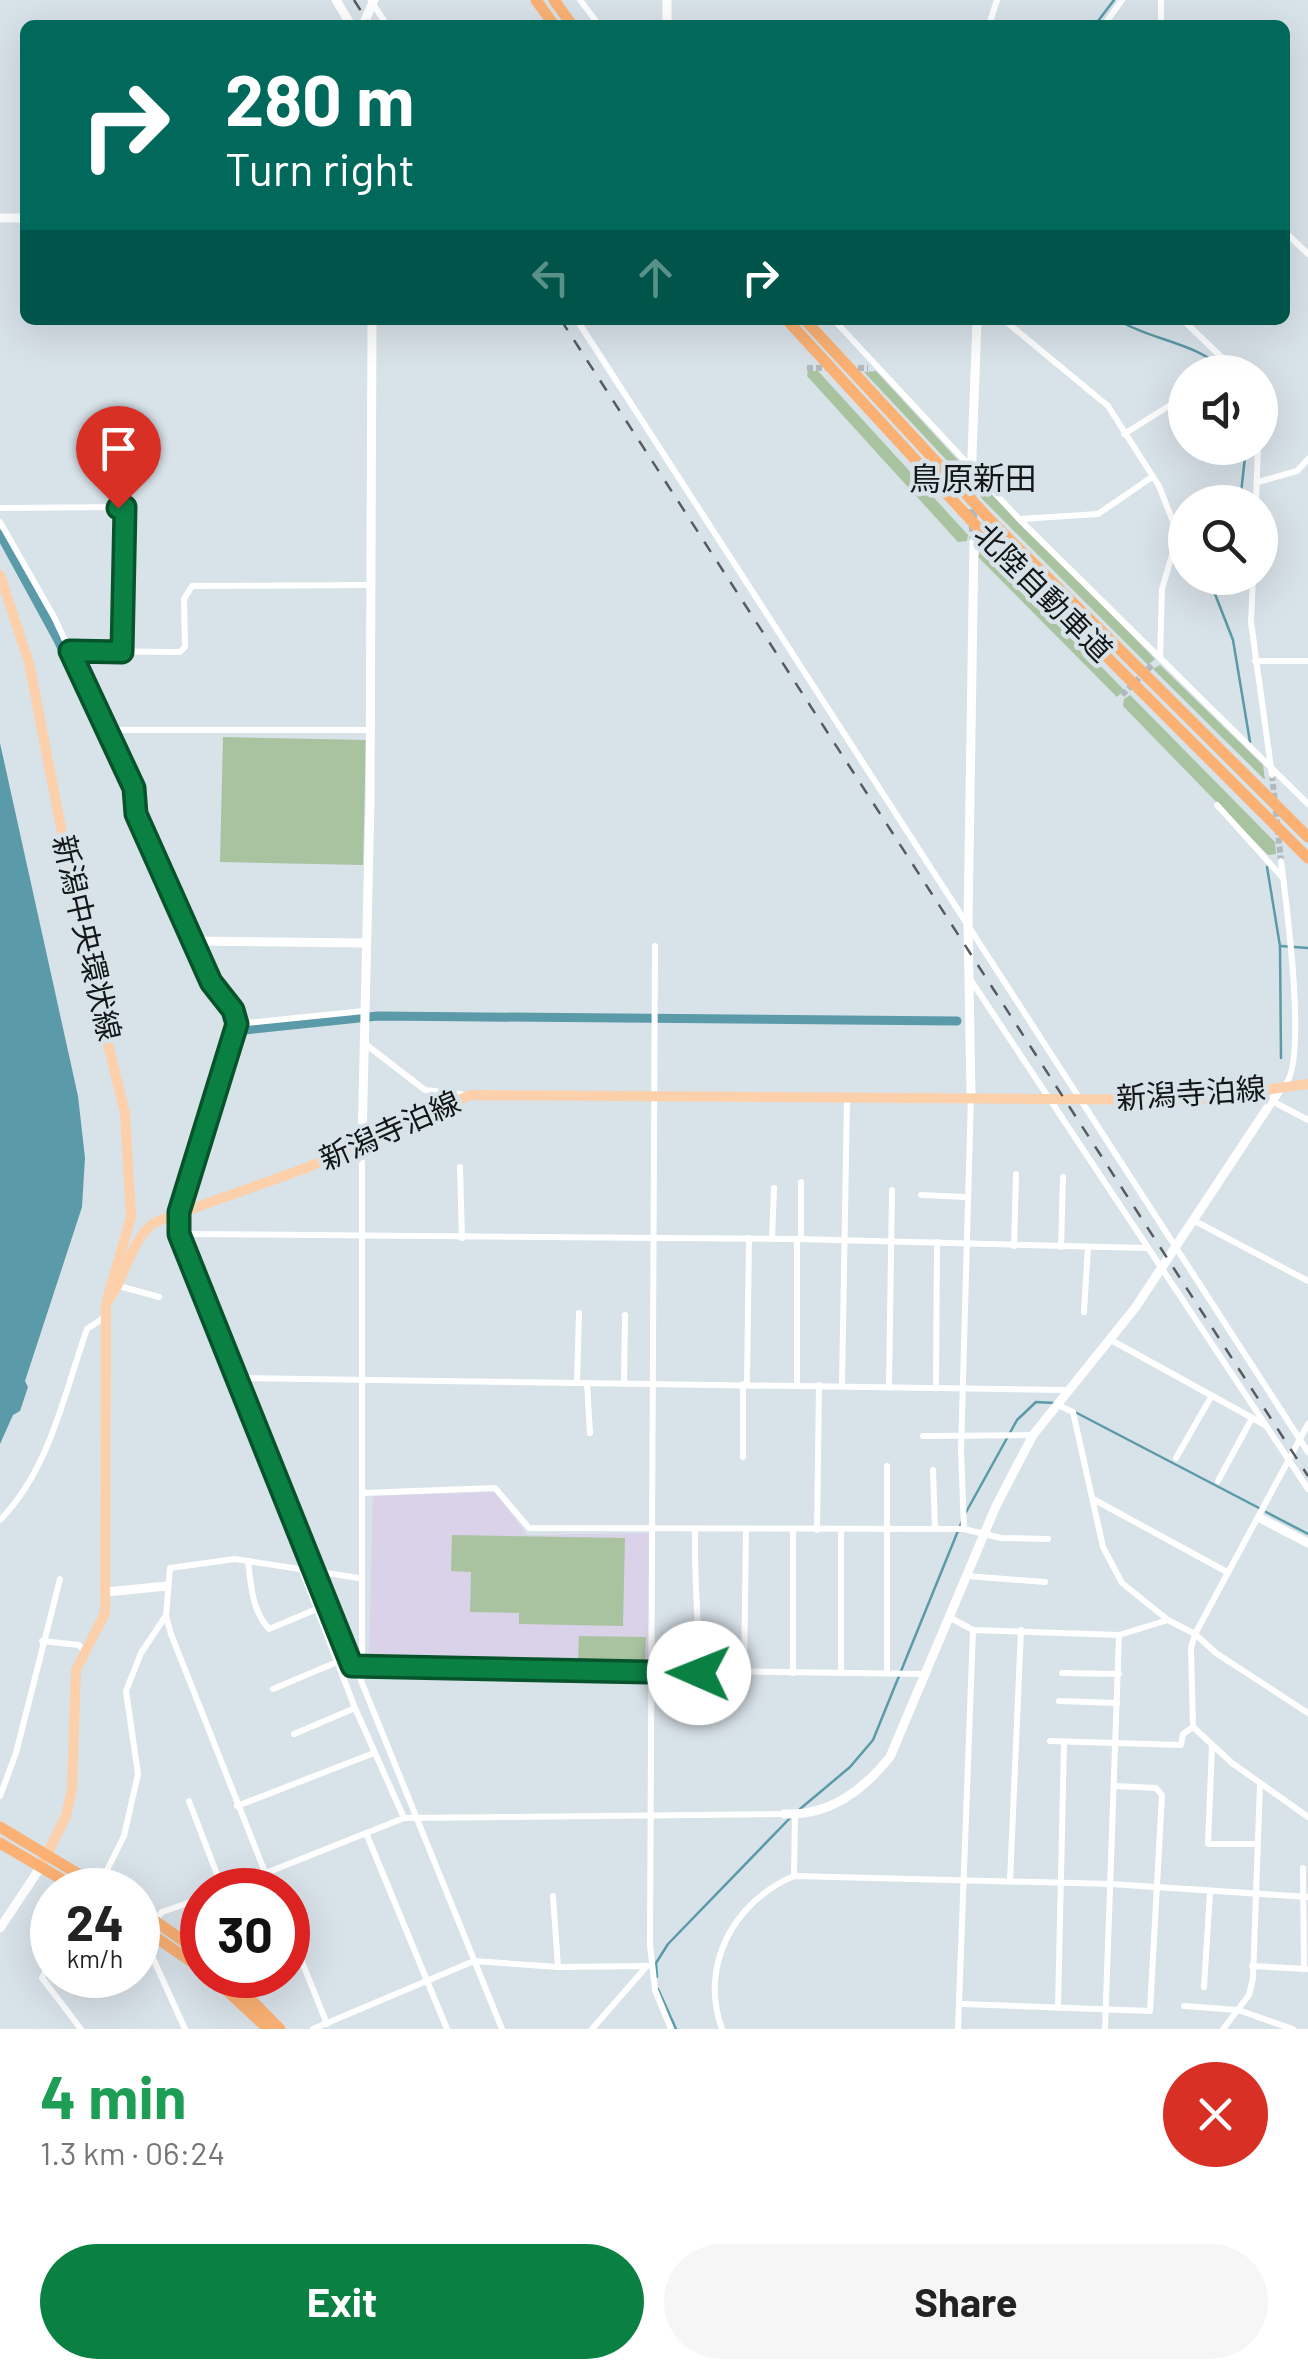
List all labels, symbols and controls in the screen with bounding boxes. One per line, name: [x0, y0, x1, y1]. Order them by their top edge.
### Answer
text: 280 m: [225, 56, 414, 140]
icon: right: [60, 60, 190, 190]
text: Turn right: [225, 141, 415, 195]
icon: left: [523, 250, 578, 305]
icon: ahead: [628, 250, 683, 305]
icon: right: [733, 250, 788, 305]
map controls: [1168, 355, 1278, 595]
button: sound: [1168, 355, 1278, 465]
pin: [76, 406, 161, 509]
icon: arrive: [91, 421, 146, 476]
district label: 鳥原新田: [909, 458, 1037, 496]
button: search: [1168, 485, 1278, 595]
street label: 北陸自動車道: [968, 515, 1121, 668]
street label: 新潟中央環状線: [47, 831, 129, 1044]
street label: 新潟寺泊線: [1115, 1069, 1267, 1115]
street label: 新潟寺泊線: [313, 1082, 465, 1176]
position arrow: [647, 1621, 751, 1725]
speed limit sign: 30: [180, 1868, 310, 1998]
text: 24: [66, 1891, 124, 1951]
text: km/h: [67, 1943, 123, 1973]
text: 4 min: [40, 2059, 187, 2131]
button: close: [1163, 2062, 1268, 2167]
text: 1.3 km · 06:24: [40, 2133, 225, 2171]
button: Exit: [40, 2244, 644, 2359]
button: Share: [664, 2244, 1268, 2359]

